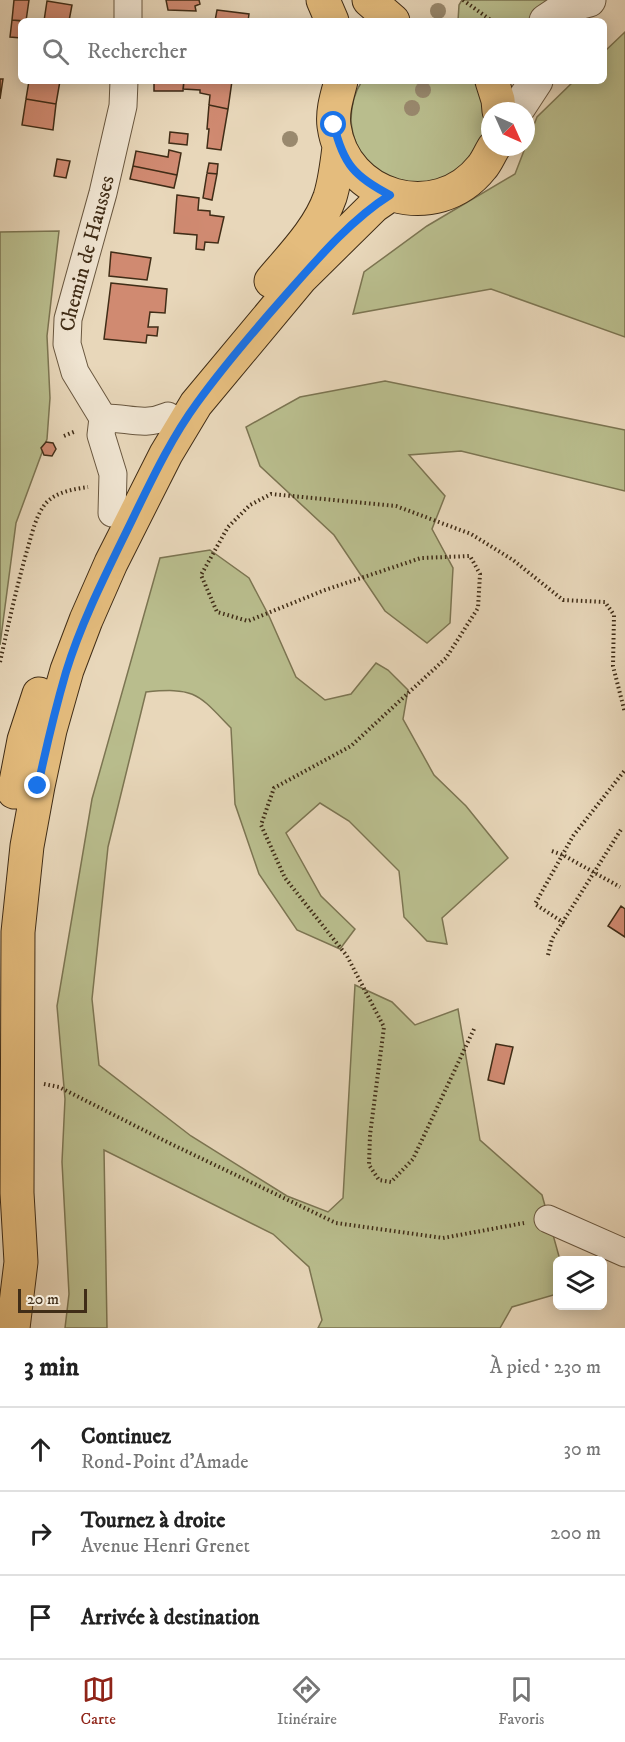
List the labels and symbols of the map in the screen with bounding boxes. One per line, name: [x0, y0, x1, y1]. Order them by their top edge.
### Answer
north arrow: [481, 102, 535, 156]
route start: [320, 111, 346, 137]
street label: Chemin de Hausses: [56, 173, 121, 332]
route end: [24, 772, 50, 798]
scale bar: [18, 1286, 87, 1314]

